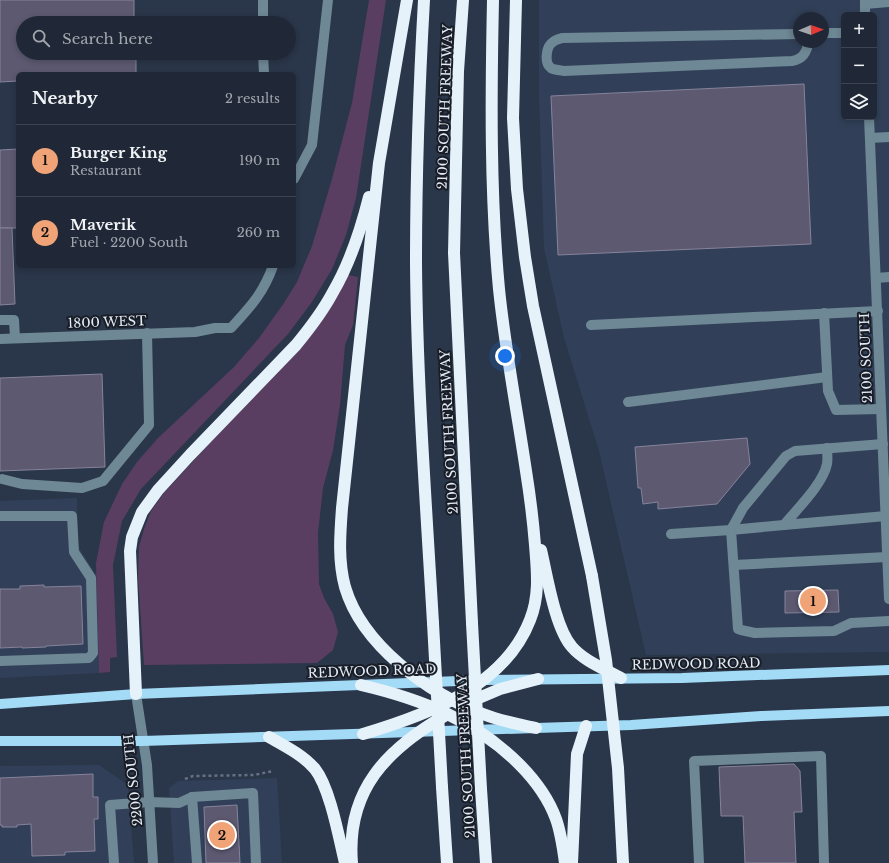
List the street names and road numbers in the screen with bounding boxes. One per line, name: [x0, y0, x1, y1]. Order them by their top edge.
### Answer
street label: 2100 SOUTH FREEWAY: [434, 24, 456, 190]
street label: 1800 WEST: [67, 312, 147, 332]
street label: 2100 SOUTH: [856, 313, 876, 403]
street label: 2100 SOUTH FREEWAY: [436, 349, 462, 515]
street label: REDWOOD ROAD: [631, 654, 761, 674]
street label: REDWOOD ROAD: [307, 660, 437, 682]
street label: 2100 SOUTH FREEWAY: [453, 673, 479, 839]
street label: 2200 SOUTH: [120, 733, 146, 827]

